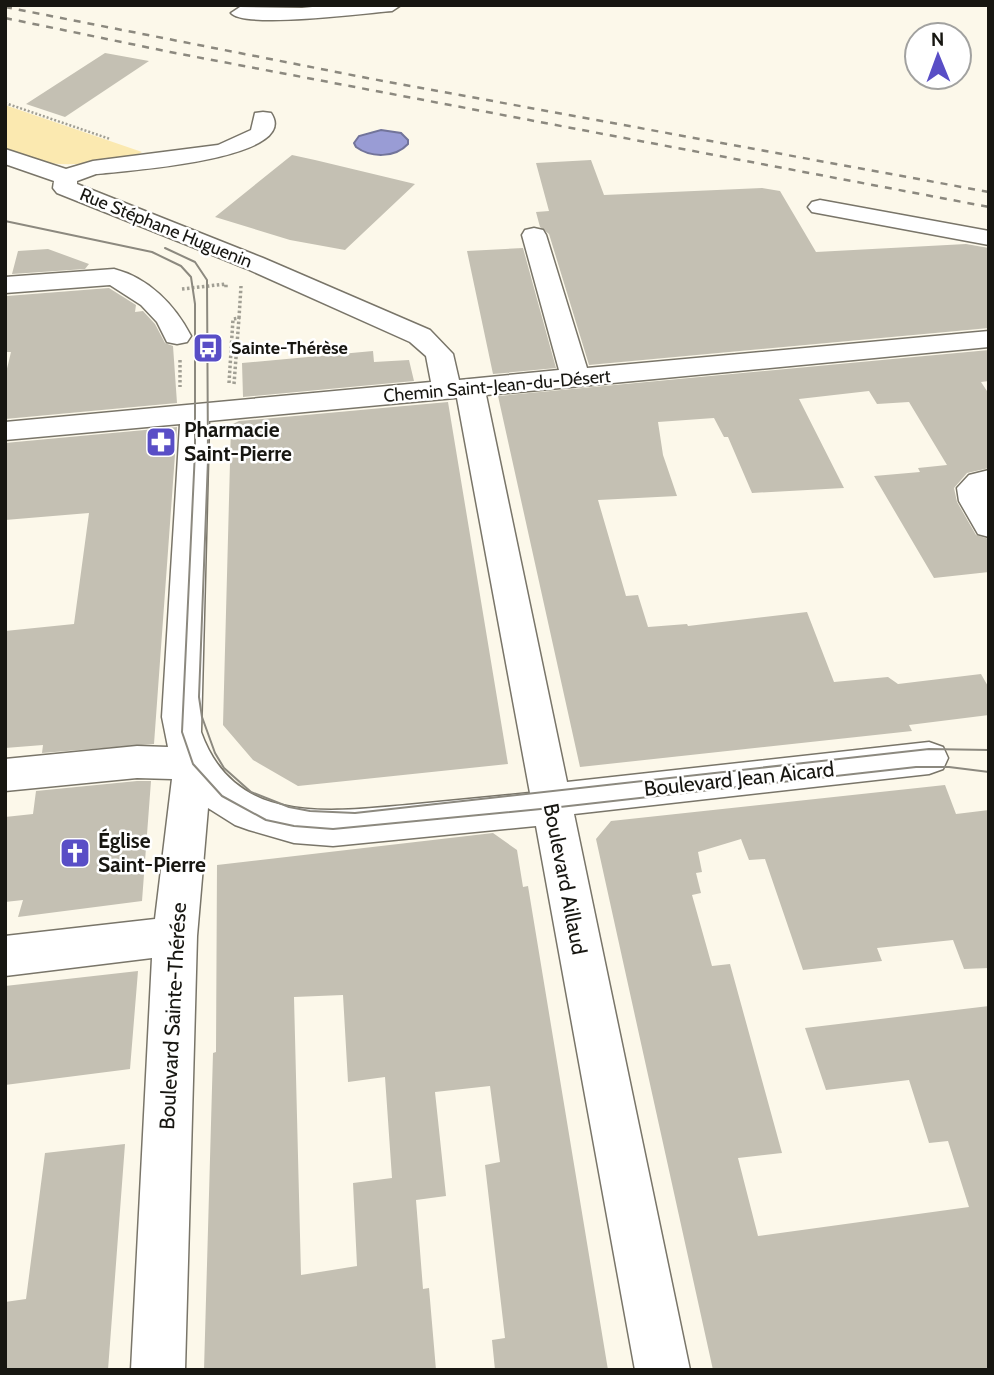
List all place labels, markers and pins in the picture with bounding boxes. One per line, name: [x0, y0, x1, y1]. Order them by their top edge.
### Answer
bus stop icon: Sainte-Thérèse: [191, 331, 225, 365]
place label: Sainte-Thérèse: [231, 337, 348, 359]
place label: Pharmacie Saint-Pierre: [184, 417, 292, 466]
pharmacy icon: Pharmacie Saint-Pierre: [144, 425, 178, 459]
place label: Église Saint-Pierre: [98, 828, 206, 877]
church icon: Église Saint-Pierre: [58, 836, 92, 870]

